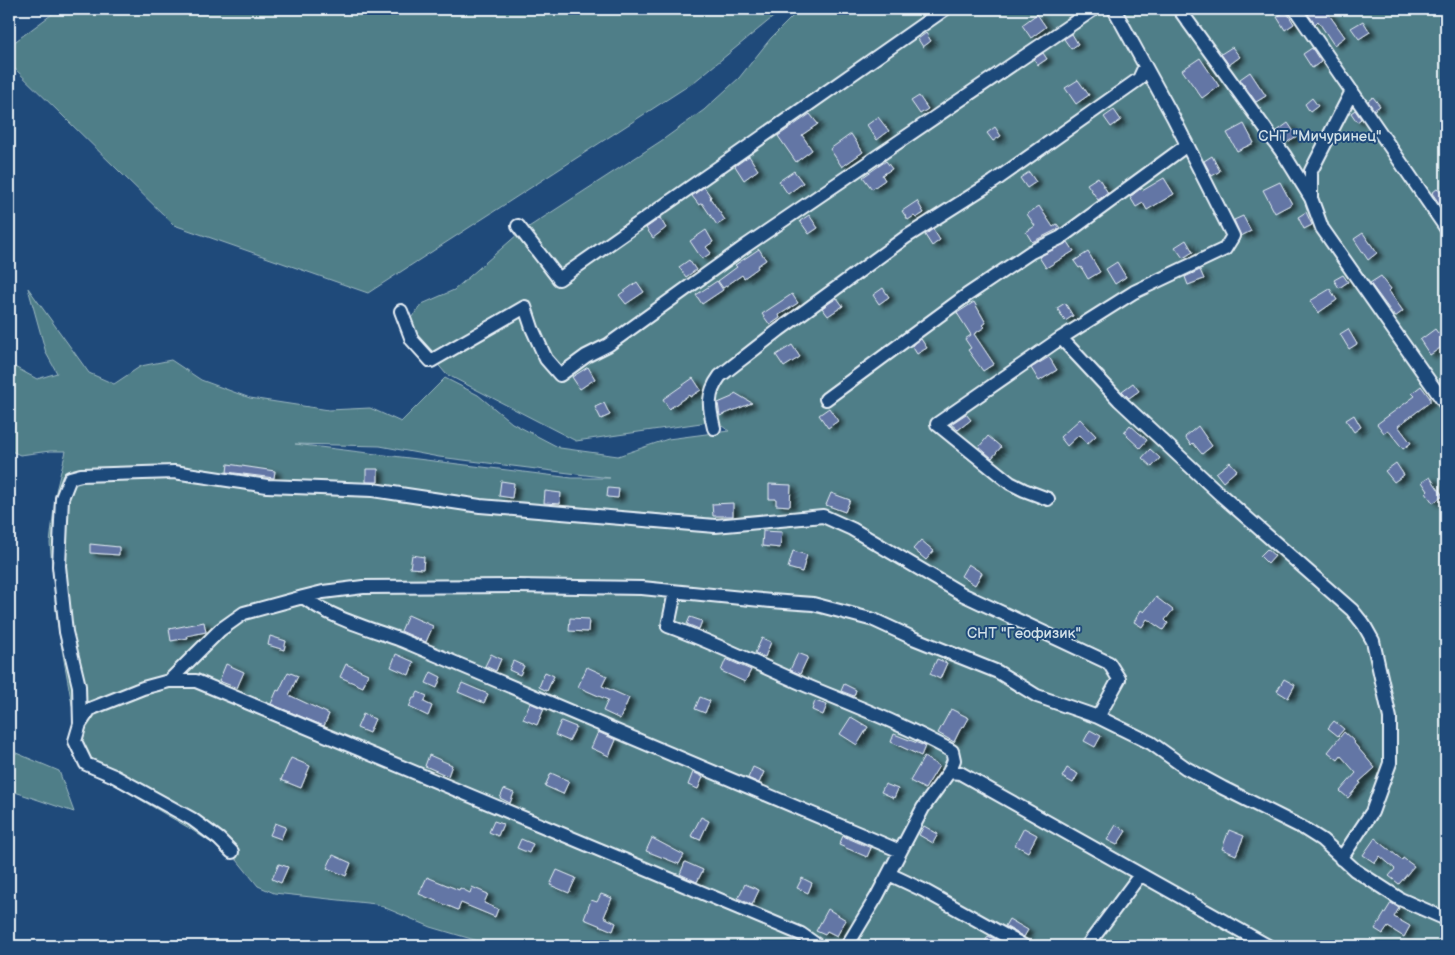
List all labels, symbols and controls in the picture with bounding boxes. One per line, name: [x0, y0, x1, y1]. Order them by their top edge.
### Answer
park label: СНТ "Мичуринец": [1258, 127, 1382, 146]
park label: СНТ "Геофизик": [967, 624, 1081, 643]

